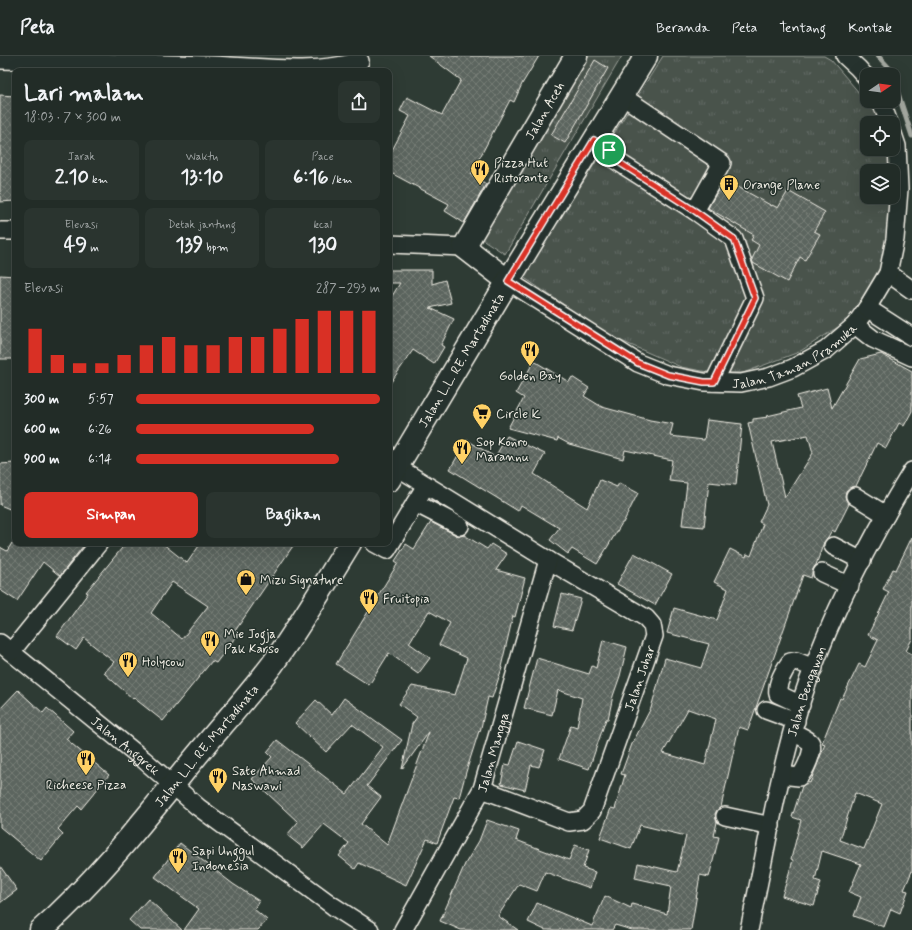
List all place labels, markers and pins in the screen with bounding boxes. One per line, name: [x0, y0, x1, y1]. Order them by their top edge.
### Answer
pin: [592, 133, 626, 167]
place label: Pizza Hut Ristorante: [494, 155, 549, 187]
restaurant icon: Pizza Hut Ristorante: [469, 158, 491, 186]
building icon: Orange Plane: [718, 173, 740, 201]
place label: Orange Plane: [743, 177, 820, 195]
restaurant icon: Golden Bay: [519, 339, 541, 367]
place label: Golden Bay: [499, 368, 561, 385]
supermarket icon: Circle K: [471, 402, 493, 430]
place label: Circle K: [496, 406, 541, 423]
place label: Sop Konro Marannu: [476, 434, 529, 466]
restaurant icon: Sop Konro Marannu: [451, 437, 473, 465]
shop icon: Mizu Signature: [235, 568, 257, 596]
place label: Mizu Signature: [260, 572, 343, 589]
restaurant icon: Fruitopia: [358, 587, 380, 615]
place label: Fruitopia: [383, 591, 430, 608]
place label: Mie Jogja Pak Karso: [224, 626, 279, 658]
restaurant icon: Mie Jogja Pak Karso: [199, 629, 221, 657]
restaurant icon: Holycow: [117, 650, 139, 678]
place label: Holycow: [142, 654, 184, 671]
restaurant icon: Richeese Pizza: [75, 748, 97, 776]
place label: Sate Ahmad Naswawi: [232, 763, 300, 795]
restaurant icon: Sate Ahmad Naswawi: [207, 766, 229, 794]
place label: Richeese Pizza: [46, 777, 126, 794]
place label: Sapi Unggul Indonesia: [192, 843, 255, 875]
restaurant icon: Sapi Unggul Indonesia: [167, 846, 189, 874]

